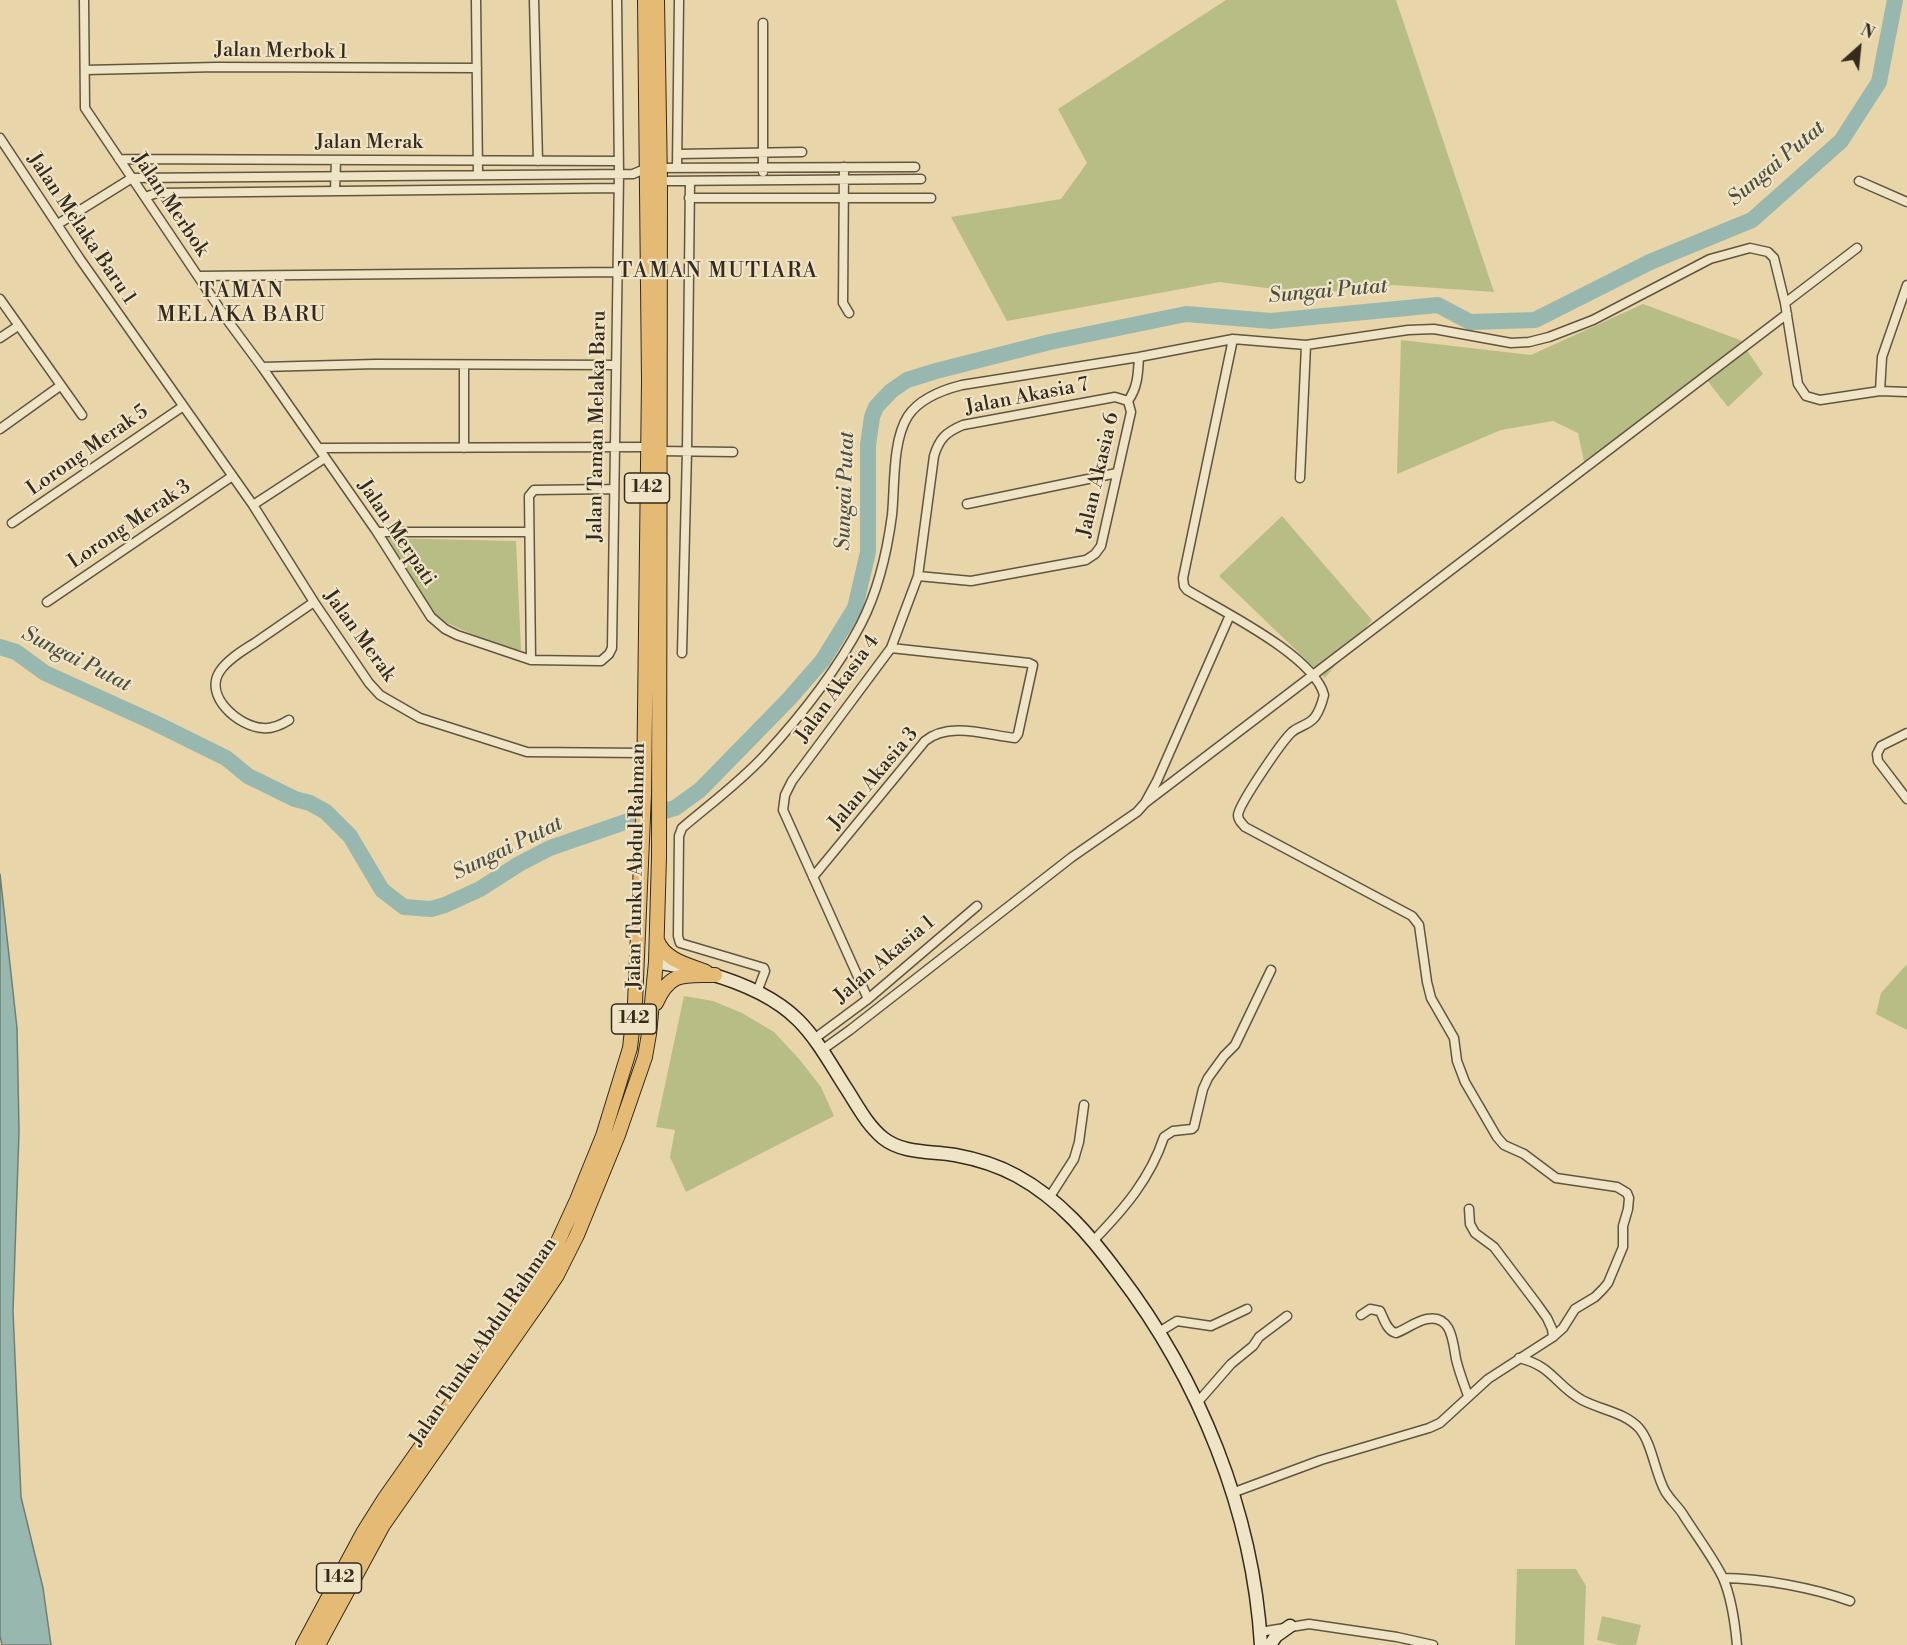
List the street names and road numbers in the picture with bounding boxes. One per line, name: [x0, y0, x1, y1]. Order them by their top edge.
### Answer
street label: Jalan Merbok 1: [214, 39, 348, 65]
street label: Jalan Merak: [315, 131, 423, 155]
street label: Jalan Melaka Baru 1: [21, 149, 141, 309]
street label: Jalan Merbok: [126, 149, 214, 261]
street label: Jalan Taman Melaka Baru: [584, 310, 612, 542]
street label: Jalan Akasia 7: [963, 373, 1091, 421]
street label: Lorong Merak 5: [23, 400, 153, 502]
street label: Jalan Akasia 6: [1073, 410, 1125, 540]
road number: 142: [624, 473, 670, 503]
street label: Lorong Merak 3: [64, 475, 196, 575]
street label: Jalan Merpati: [352, 475, 440, 591]
street label: Jalan Merak: [318, 585, 400, 687]
street label: Jalan Akasia 4: [791, 631, 885, 747]
street label: Jalan Akasia 3: [824, 723, 924, 835]
street label: Jalan Tunku Abdul Rahman: [623, 743, 651, 989]
street label: Jalan Akasia 1: [830, 911, 940, 1009]
road number: 142: [612, 1004, 656, 1034]
street label: Jalan Tunku Abdul Rahman: [405, 1233, 563, 1451]
road number: 142: [316, 1563, 362, 1593]

